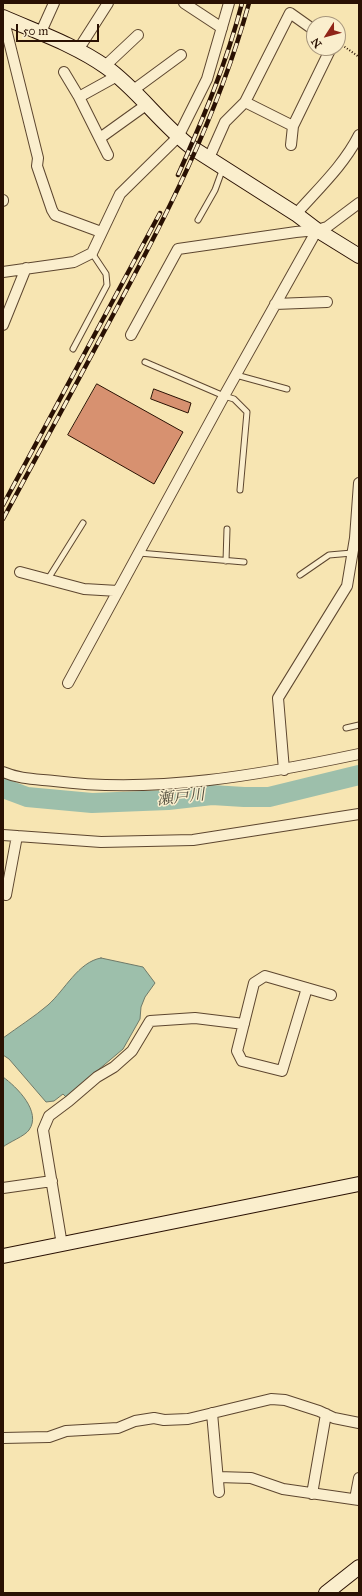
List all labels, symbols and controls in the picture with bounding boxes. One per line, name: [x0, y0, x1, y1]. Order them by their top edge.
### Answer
scale bar: [18, 16, 101, 42]
north arrow: [306, 16, 346, 56]
text: 50 m: [23, 24, 48, 38]
text: N: [309, 35, 325, 50]
water label: 瀬戸川: [156, 786, 206, 810]

